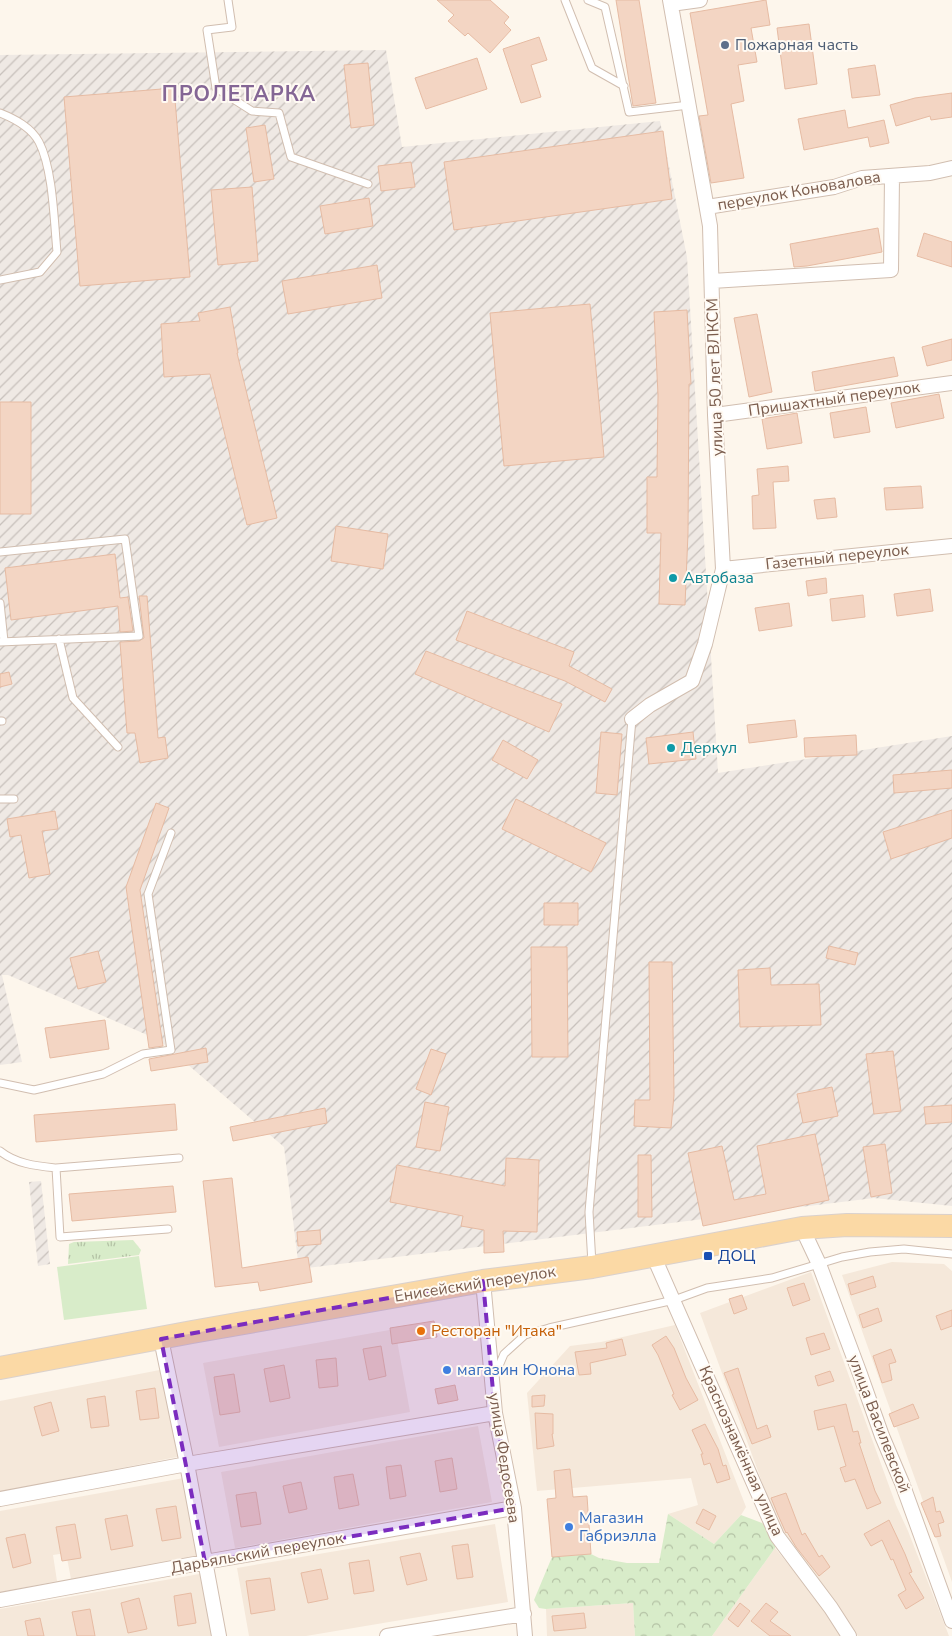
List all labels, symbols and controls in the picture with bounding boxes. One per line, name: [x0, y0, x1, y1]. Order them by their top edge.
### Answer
place label: Пожарная часть: [735, 34, 858, 56]
marker: Пожарная часть: [719, 39, 731, 51]
district label: ПРОЛЕТАРКА: [162, 80, 316, 108]
street label: переулок Коновалова: [716, 166, 882, 216]
street label: улица 50 лет ВЛКСМ: [701, 298, 729, 456]
street label: Пришахтный переулок: [747, 376, 922, 422]
street label: Газетный переулок: [764, 538, 910, 575]
place label: Автобаза: [683, 567, 754, 589]
marker: Автобаза: [667, 572, 679, 584]
place label: Деркул: [681, 737, 737, 759]
marker: Деркул: [665, 742, 677, 754]
place label: ДОЦ: [718, 1245, 756, 1267]
marker: ДОЦ: [702, 1250, 714, 1262]
street label: Енисейский переулок: [393, 1260, 558, 1308]
place label: Ресторан "Итака": [431, 1320, 562, 1342]
marker: Ресторан "Итака": [415, 1325, 427, 1337]
street label: улица Василевской: [843, 1352, 915, 1496]
place label: магазин Юнона: [457, 1359, 575, 1381]
street label: Краснознамённая улица: [693, 1362, 789, 1540]
marker: магазин Юнона: [441, 1364, 453, 1376]
street label: улица Федосеева: [483, 1391, 525, 1525]
place label: Магазин Габриэлла: [579, 1507, 657, 1547]
marker: Магазин Габриэлла: [563, 1521, 575, 1533]
street label: Дарьяльский переулок: [169, 1527, 346, 1579]

